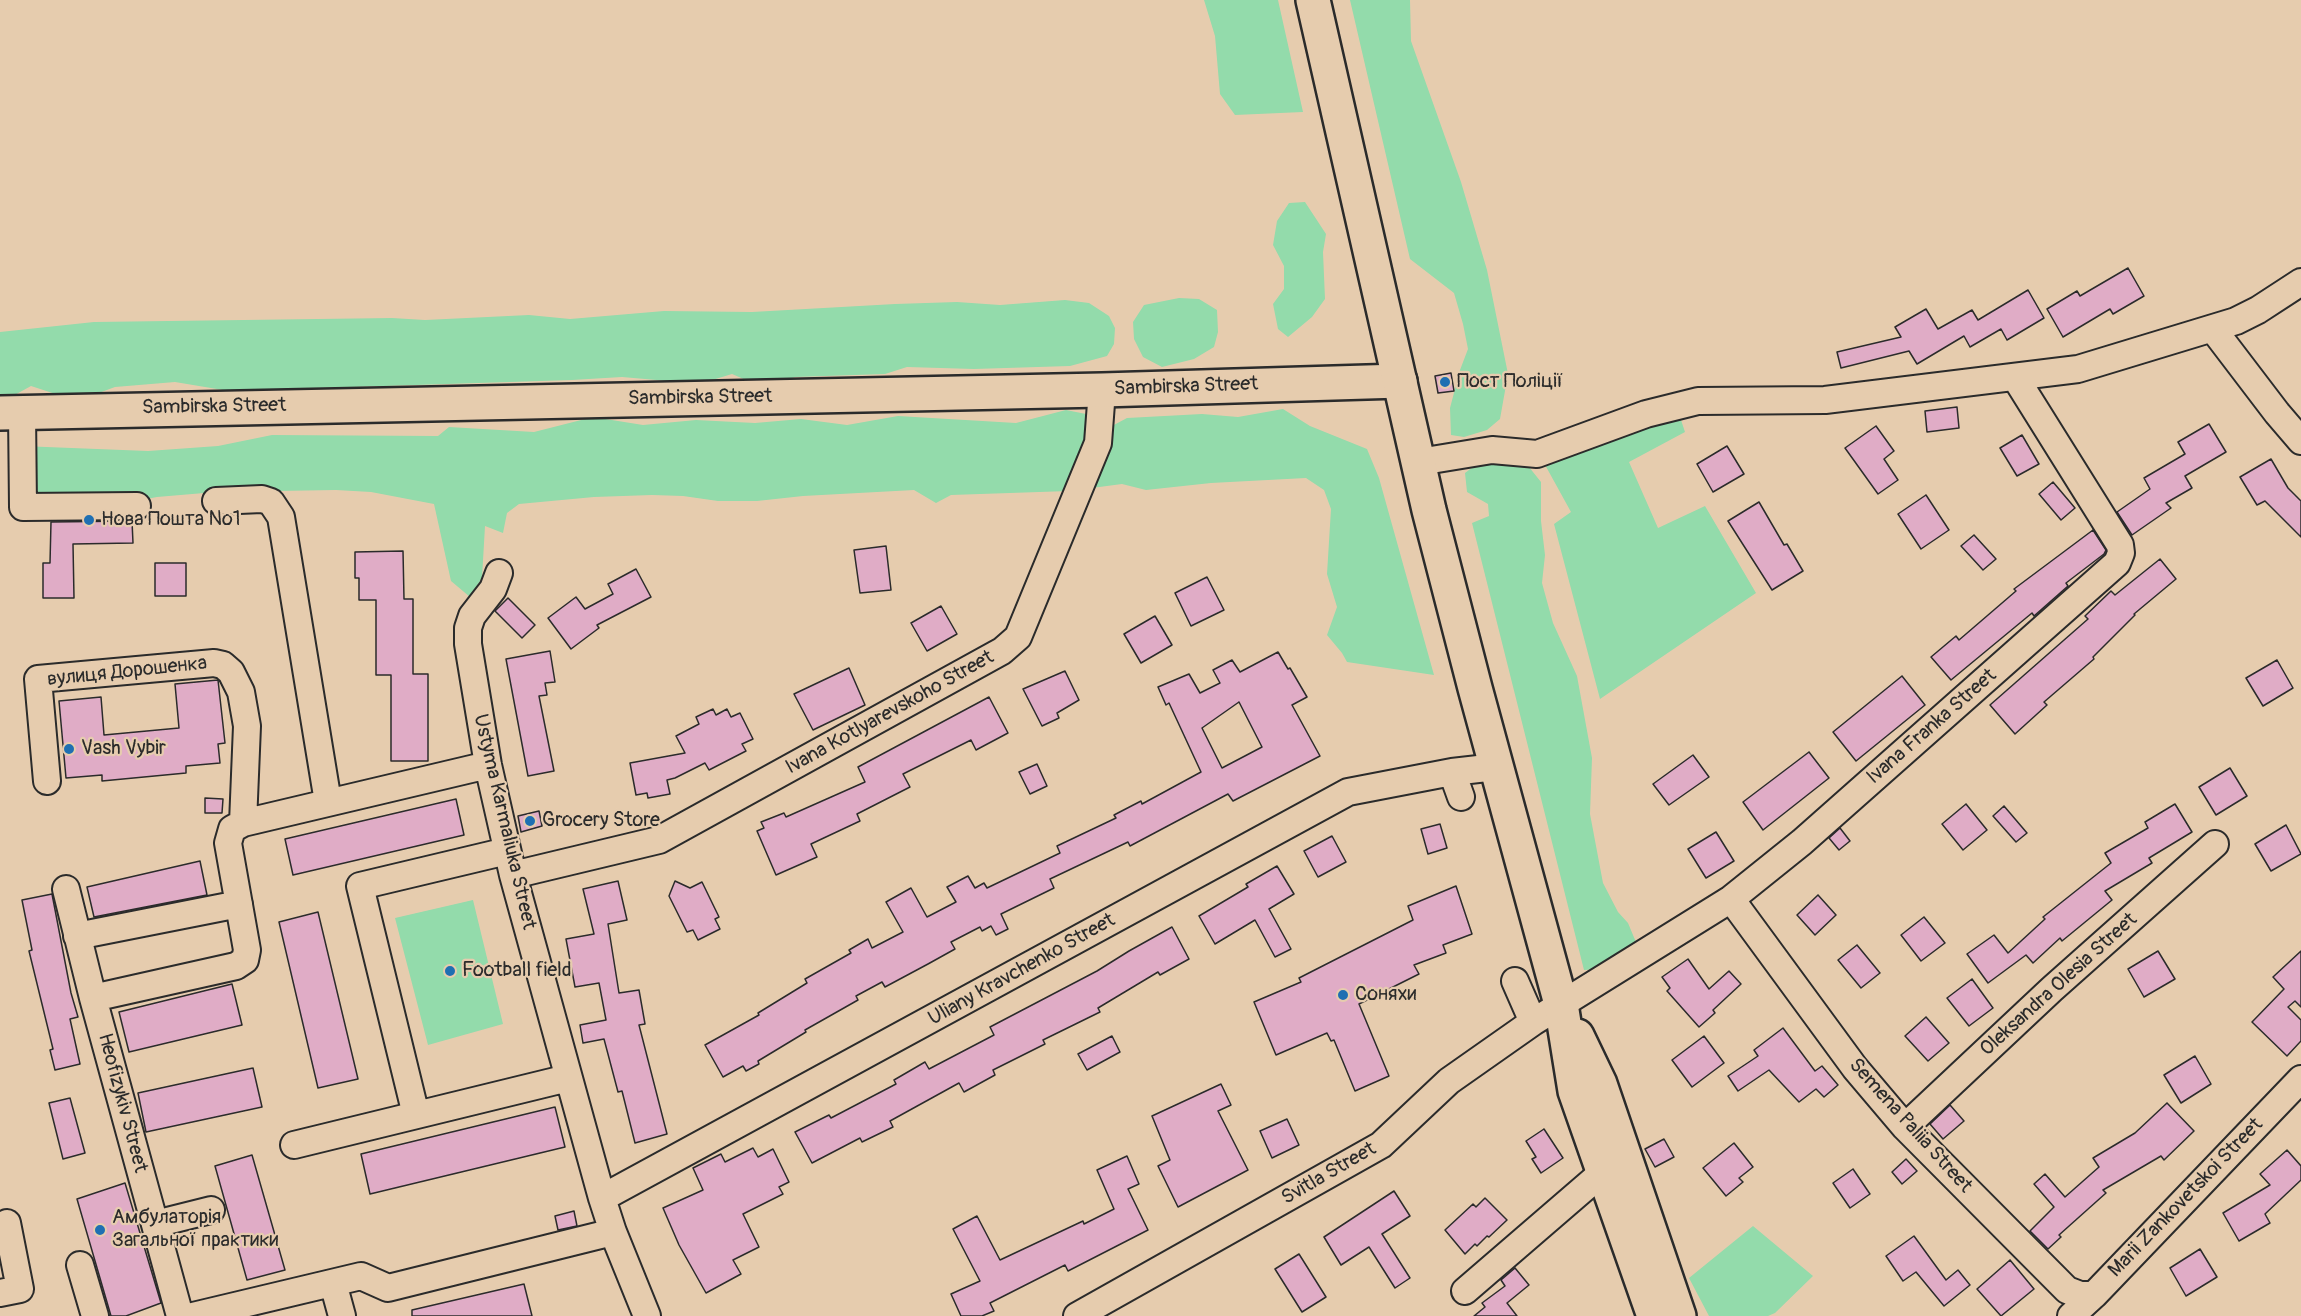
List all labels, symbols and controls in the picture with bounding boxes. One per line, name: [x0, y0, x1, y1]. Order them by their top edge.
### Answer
place label: Пост Поліції: [1457, 370, 1564, 394]
street label: Sambirska Street: [1113, 372, 1259, 402]
marker: Пост Поліції: [1438, 375, 1452, 389]
street label: Sambirska Street: [628, 385, 772, 411]
street label: Sambirska Street: [142, 394, 286, 420]
place label: Нова Пошта №1: [101, 508, 241, 532]
marker: Нова Пошта №1: [82, 513, 96, 527]
street label: Ivana Kotlyarevskoho Street: [782, 646, 998, 780]
street label: вулиця Дорошенка: [46, 652, 208, 692]
street label: Ivana Franka Street: [1862, 664, 2002, 790]
street label: Ustyma Karmaliuka Street: [468, 712, 540, 932]
place label: Vash Vybir: [81, 737, 166, 761]
marker: Vash Vybir: [62, 742, 76, 756]
place label: Grocery Store: [542, 809, 660, 833]
marker: Grocery Store: [523, 814, 537, 828]
street label: Oleksandra Olesia Street: [1976, 908, 2142, 1062]
street label: Uliany Kravchenko Street: [925, 909, 1119, 1031]
place label: Football field: [462, 959, 572, 983]
marker: Football field: [443, 964, 457, 978]
place label: Соняхи: [1355, 983, 1416, 1007]
marker: Соняхи: [1336, 988, 1350, 1002]
street label: Heofizykiv Street: [92, 1031, 152, 1175]
street label: Semena Paliia Street: [1843, 1054, 1977, 1198]
street label: Marii Zankovetskoi Street: [2104, 1113, 2268, 1283]
street label: Svitla Street: [1278, 1137, 1380, 1211]
place label: Амбулаторія Загальної практики: [112, 1206, 278, 1253]
marker: Амбулаторія Загальної практики: [93, 1223, 107, 1237]

